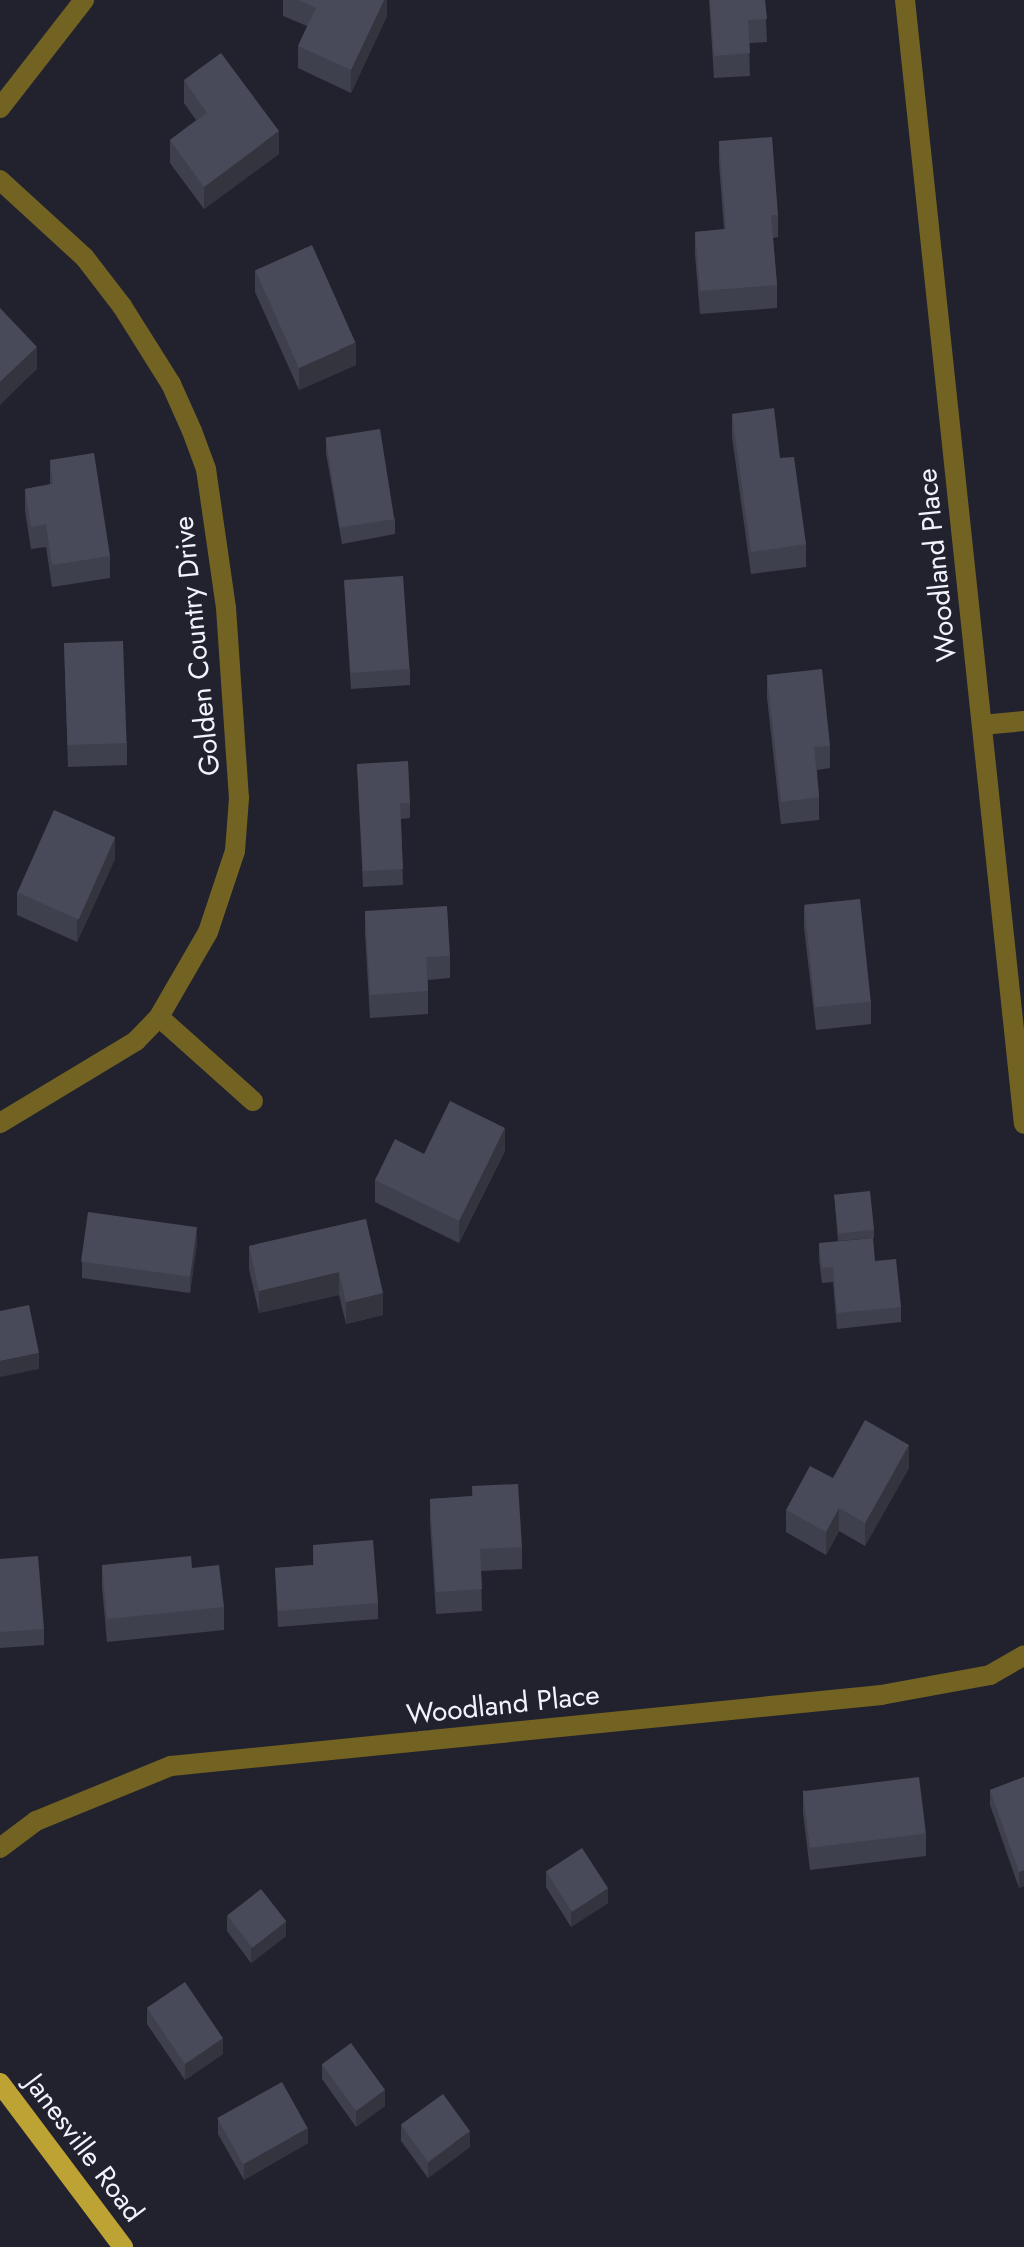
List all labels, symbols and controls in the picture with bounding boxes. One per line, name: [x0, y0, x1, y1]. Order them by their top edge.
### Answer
street label: Woodland Place: [910, 467, 964, 663]
street label: Golden Country Drive: [167, 515, 227, 777]
street label: Woodland Place: [405, 1678, 601, 1732]
street label: Janesville Road: [18, 2068, 150, 2228]

